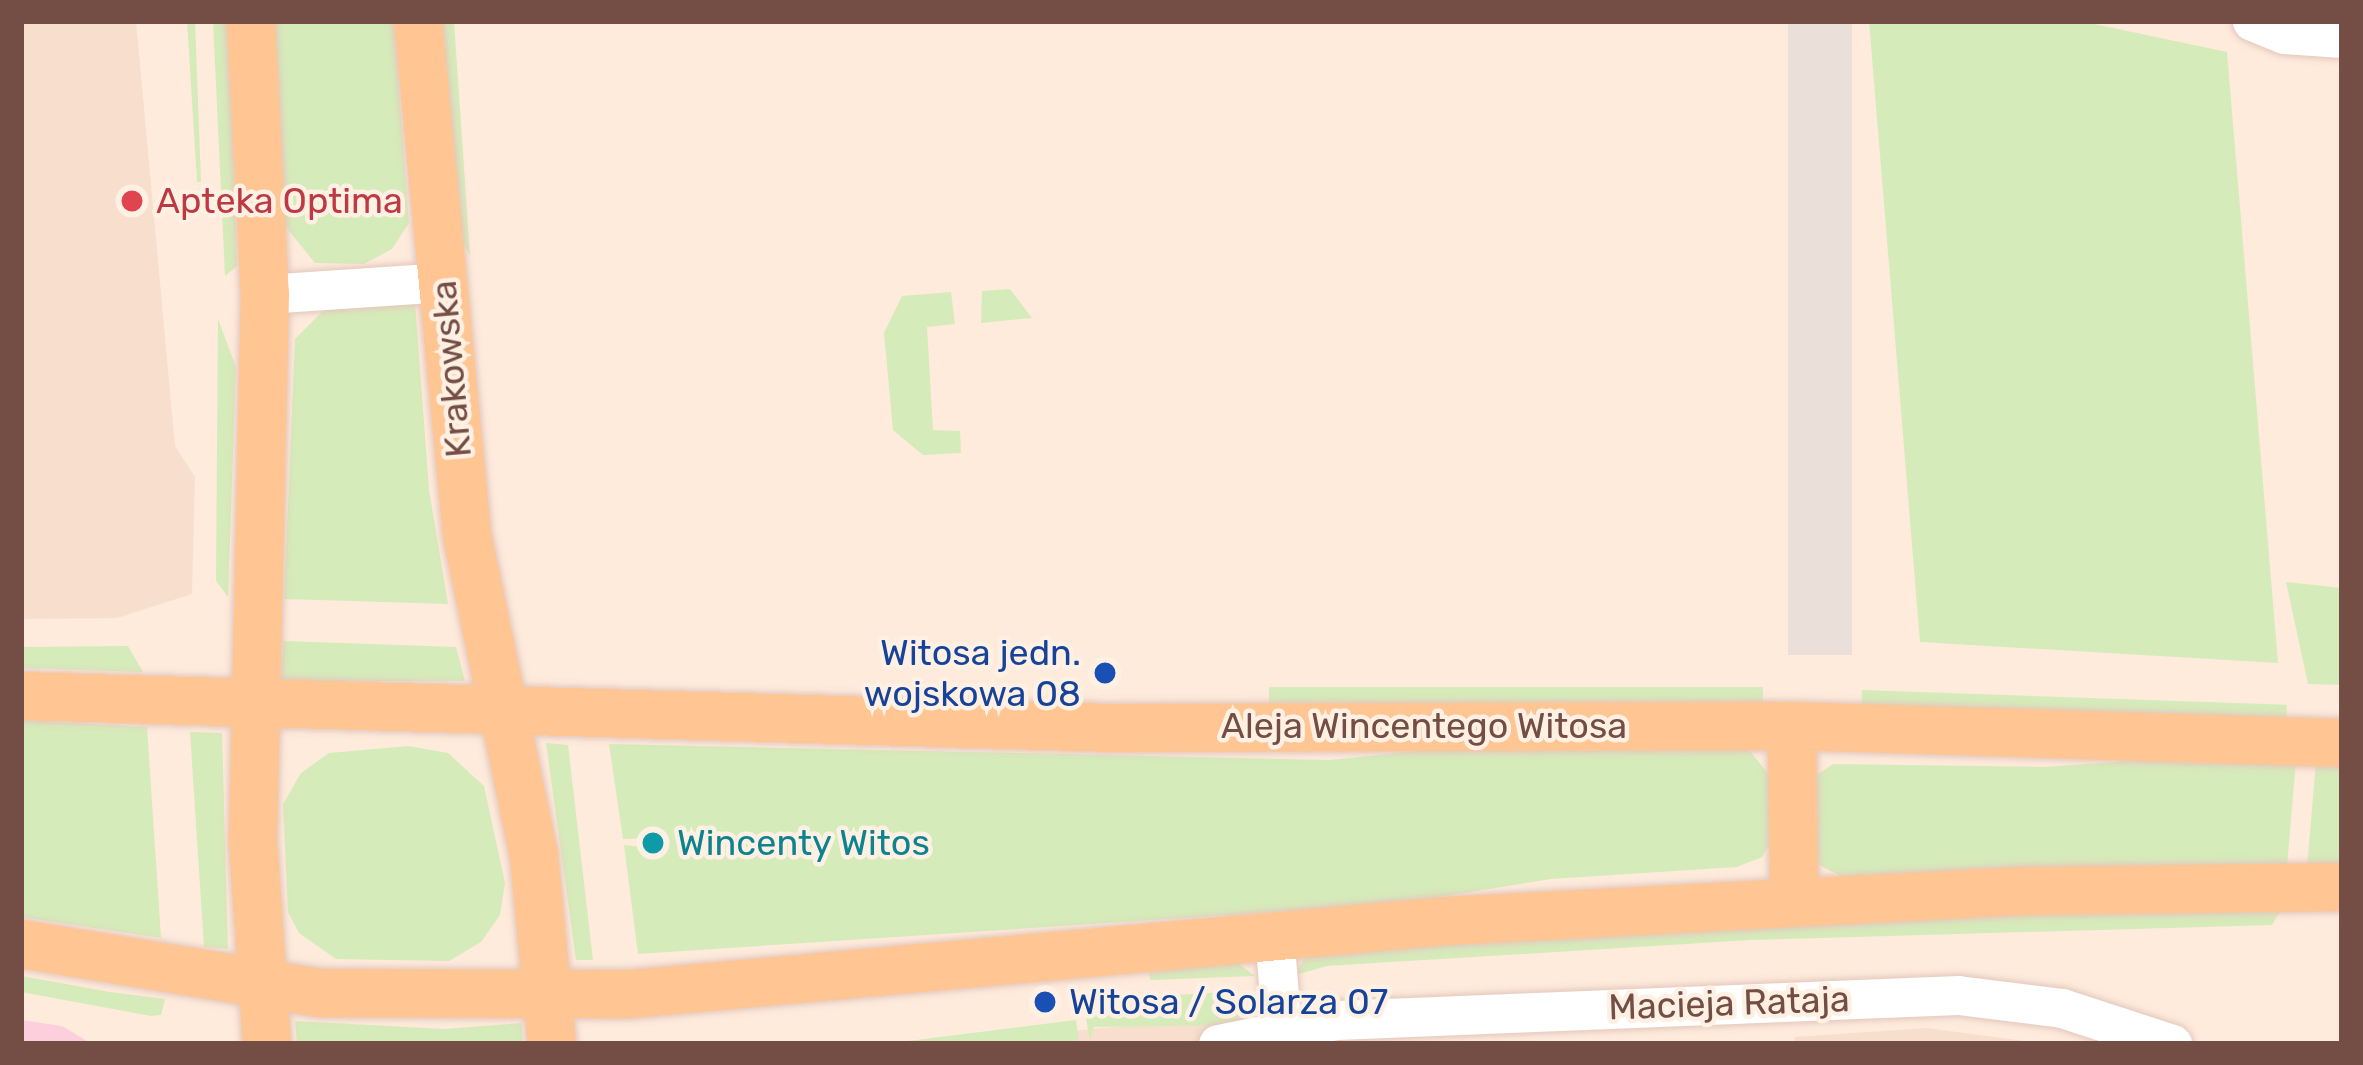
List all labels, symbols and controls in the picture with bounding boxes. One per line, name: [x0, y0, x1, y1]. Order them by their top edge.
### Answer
place label: Apteka Optima: [156, 179, 403, 223]
marker: Apteka Optima: [119, 188, 145, 214]
street label: Krakowska: [422, 279, 480, 459]
place label: Witosa jedn. wojskowa 08: [864, 630, 1081, 715]
marker: Witosa jedn. wojskowa 08: [1092, 660, 1118, 686]
street label: Aleja Wincentego Witosa: [1220, 704, 1628, 748]
place label: Wincenty Witos: [677, 821, 931, 865]
marker: Wincenty Witos: [640, 830, 666, 856]
street label: Macieja Rataja: [1608, 977, 1850, 1029]
place label: Witosa / Solarza 07: [1069, 980, 1388, 1024]
marker: Witosa / Solarza 07: [1032, 989, 1058, 1015]

